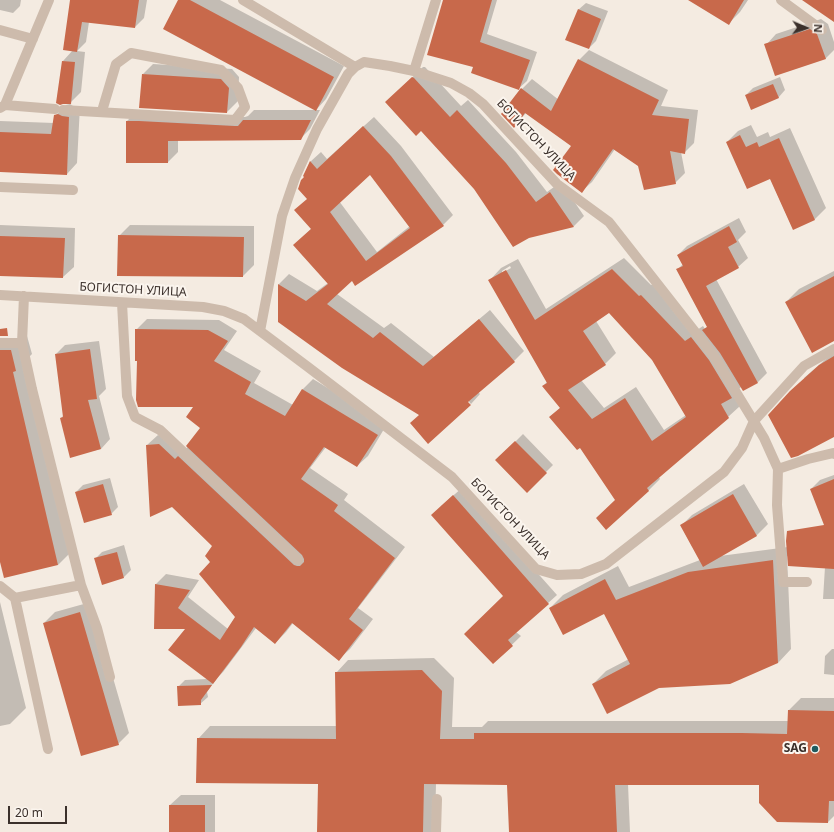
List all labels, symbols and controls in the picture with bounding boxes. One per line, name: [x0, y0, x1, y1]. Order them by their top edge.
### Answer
north arrow: [786, 8, 826, 48]
text: N: [811, 24, 826, 33]
street label: БОГИСТОН УЛИЦА: [494, 96, 578, 184]
street label: БОГИСТОН УЛИЦА: [79, 280, 187, 300]
street label: БОГИСТОН УЛИЦА: [468, 475, 552, 563]
place label: SAG: [784, 742, 807, 756]
marker: SAG: [810, 744, 820, 754]
scale bar: [10, 798, 69, 824]
text: 20 m: [15, 804, 43, 821]

